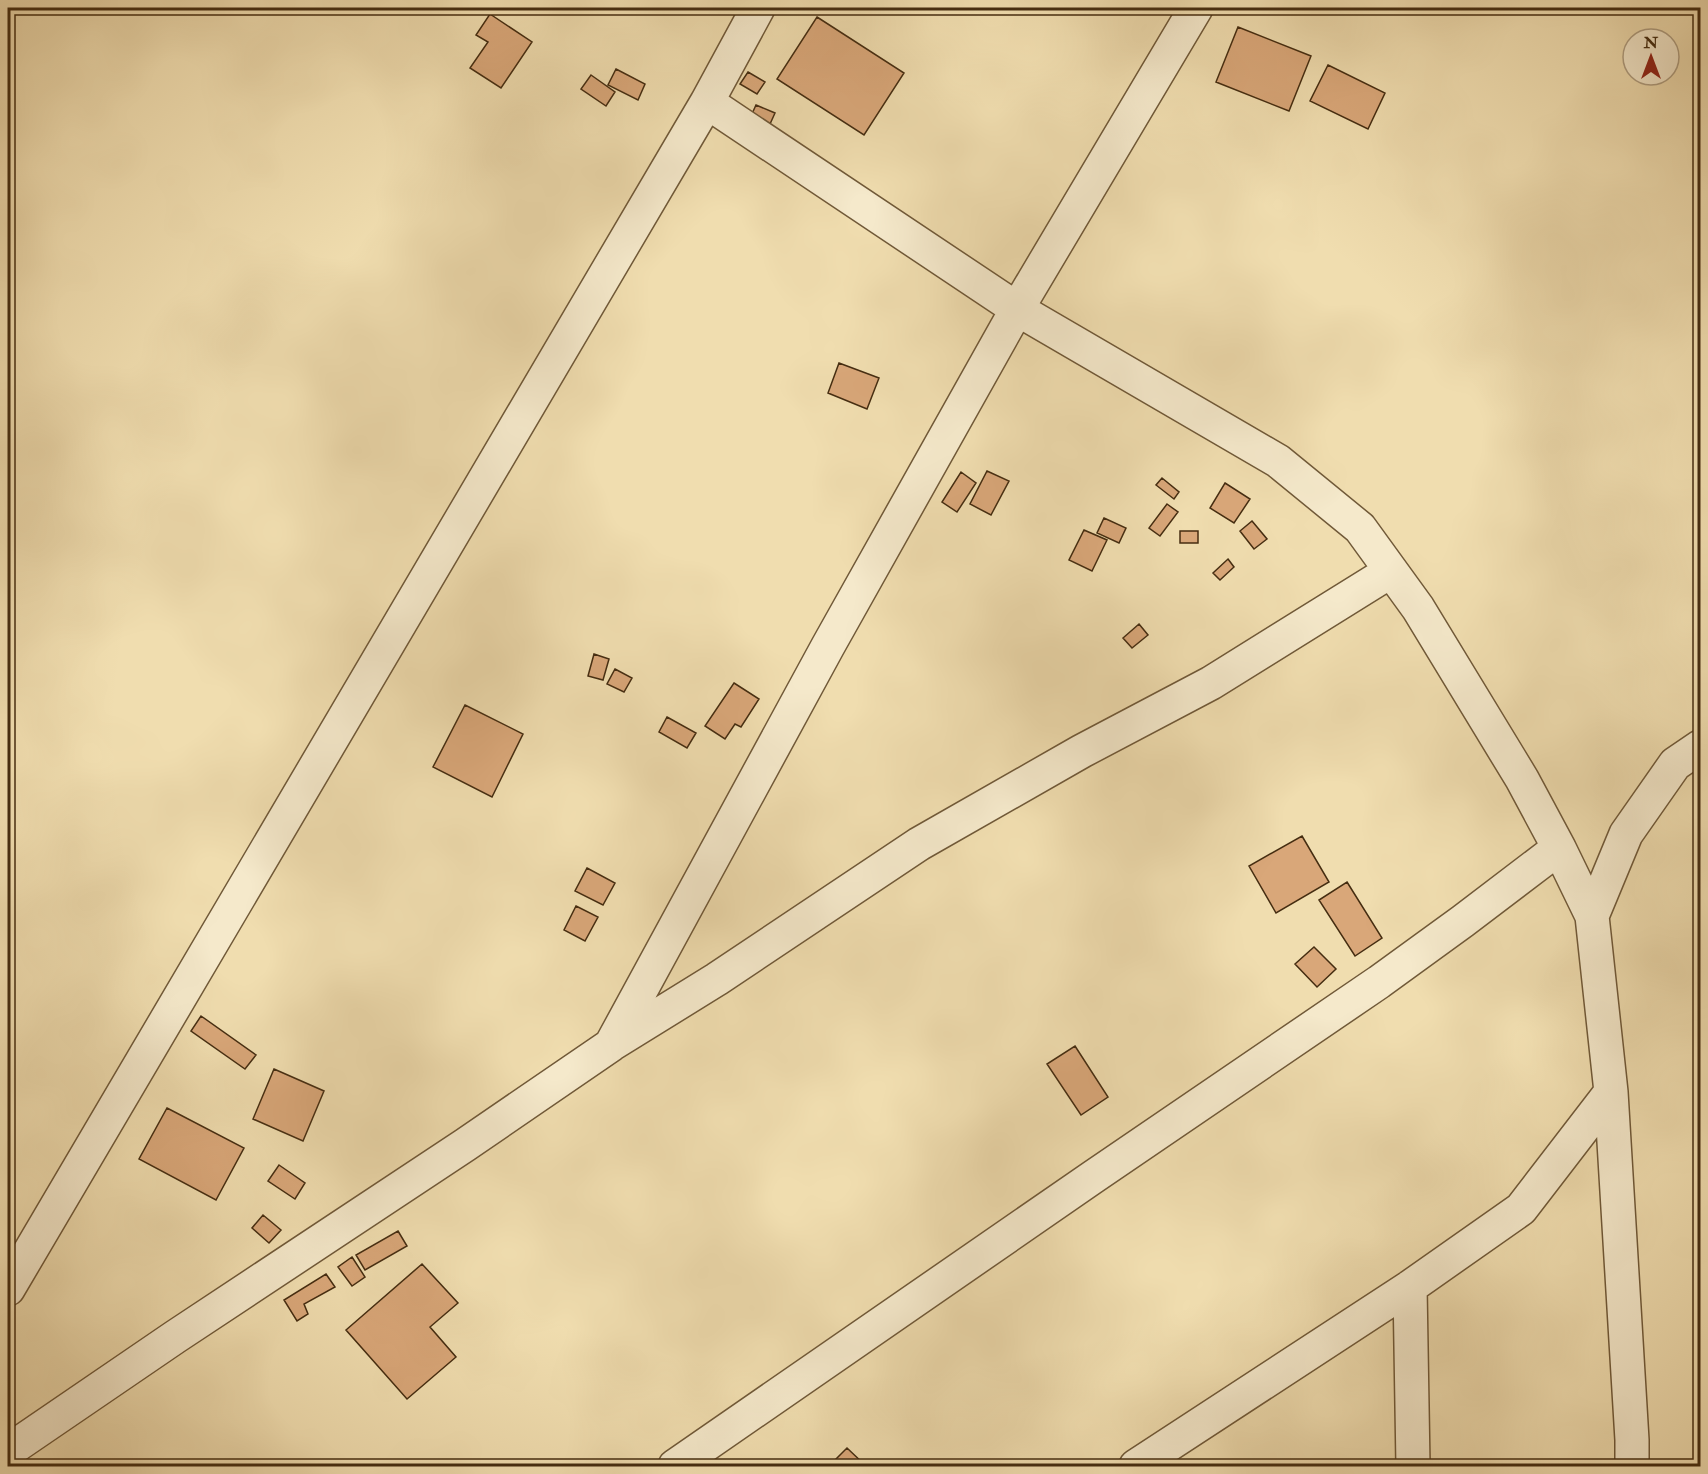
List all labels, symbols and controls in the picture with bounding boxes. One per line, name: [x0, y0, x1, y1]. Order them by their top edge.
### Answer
north arrow: [1621, 27, 1681, 87]
text: N: [1643, 33, 1659, 53]

